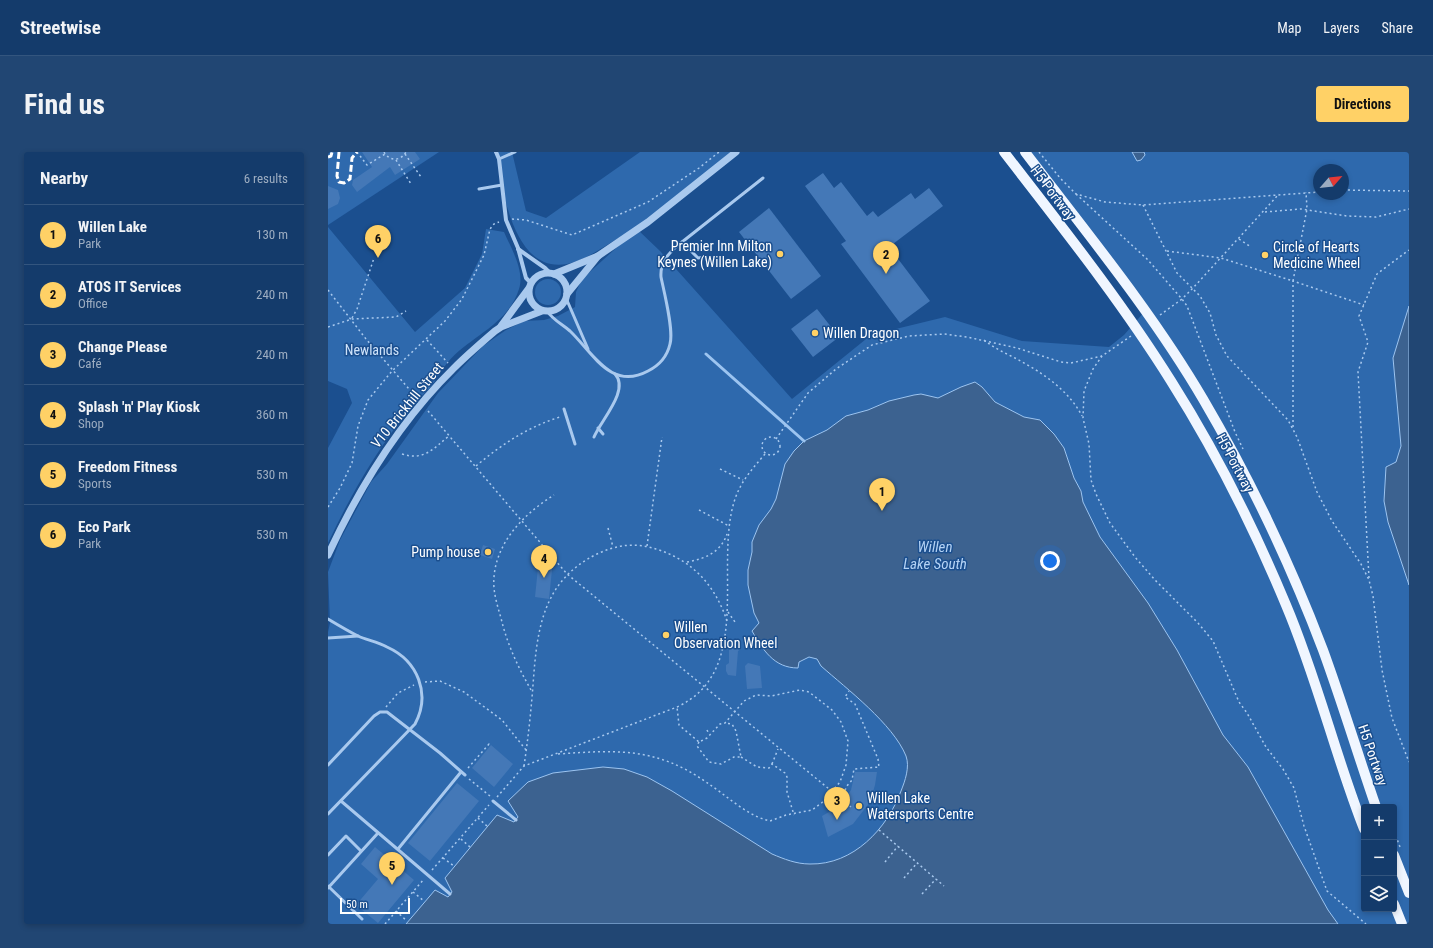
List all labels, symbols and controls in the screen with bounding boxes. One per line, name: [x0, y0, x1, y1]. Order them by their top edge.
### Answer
text: Streetwise: [20, 16, 101, 39]
text: Map: [1277, 20, 1301, 36]
text: Layers: [1323, 20, 1360, 36]
text: Share: [1382, 20, 1413, 36]
button: Directions: [1316, 86, 1409, 122]
text: Find us: [24, 88, 105, 121]
street label: H5 Portway: [1027, 163, 1079, 223]
north arrow: [1313, 164, 1349, 200]
text: Nearby: [40, 168, 88, 188]
text: 6 results: [244, 171, 288, 186]
text: Willen Lake: [78, 218, 147, 236]
pin: 6: [365, 225, 391, 258]
text: 1: [50, 227, 56, 242]
text: 130 m: [256, 227, 288, 242]
text: Park: [78, 236, 101, 251]
place label: Premier Inn Milton Keynes (Willen Lake): [657, 238, 772, 271]
place label: Circle of Hearts Medicine Wheel: [1273, 239, 1360, 271]
pin: 2: [873, 241, 899, 274]
marker: Premier Inn Milton Keynes (Willen Lake): [775, 249, 785, 259]
marker: Circle of Hearts Medicine Wheel: [1260, 250, 1270, 260]
text: ATOS IT Services: [78, 278, 181, 296]
text: 2: [50, 287, 56, 302]
text: 240 m: [256, 287, 288, 302]
text: Office: [78, 296, 108, 311]
place label: Willen Dragon: [823, 325, 899, 341]
marker: Willen Dragon: [810, 328, 820, 338]
text: Change Please: [78, 338, 167, 356]
park label: Newlands: [345, 342, 399, 358]
text: 3: [50, 347, 56, 362]
text: 240 m: [256, 347, 288, 362]
text: Café: [78, 356, 102, 371]
street label: V10 Brickhill Street: [368, 359, 446, 451]
text: Splash 'n' Play Kiosk: [78, 398, 200, 416]
text: 4: [50, 407, 56, 422]
text: 360 m: [256, 407, 288, 422]
text: Shop: [78, 416, 104, 431]
street label: H5 Portway: [1213, 431, 1257, 495]
text: Freedom Fitness: [78, 458, 177, 476]
text: 5: [50, 467, 56, 482]
text: 530 m: [256, 467, 288, 482]
text: Sports: [78, 476, 112, 491]
pin: 1: [869, 478, 895, 511]
text: Eco Park: [78, 518, 131, 536]
text: 6: [50, 527, 56, 542]
text: 530 m: [256, 527, 288, 542]
text: Park: [78, 536, 101, 551]
water label: Willen Lake South: [903, 538, 967, 573]
place label: Pump house: [411, 544, 480, 560]
pin: 4: [531, 545, 557, 578]
marker: Pump house: [483, 547, 493, 557]
your location: [1040, 551, 1060, 571]
place label: Willen Observation Wheel: [674, 619, 777, 651]
marker: Willen Observation Wheel: [661, 630, 671, 640]
street label: H5 Portway: [1355, 722, 1391, 788]
pin: 3: [824, 787, 850, 820]
place label: Willen Lake Watersports Centre: [867, 790, 974, 822]
marker: Willen Lake Watersports Centre: [854, 801, 864, 811]
map controls: [1361, 804, 1397, 912]
button: +: [1361, 804, 1397, 840]
button: −: [1361, 840, 1397, 876]
pin: 5: [379, 852, 405, 885]
button: layers: [1361, 876, 1397, 912]
scale bar: [340, 896, 410, 915]
text: 50 m: [346, 898, 368, 911]

